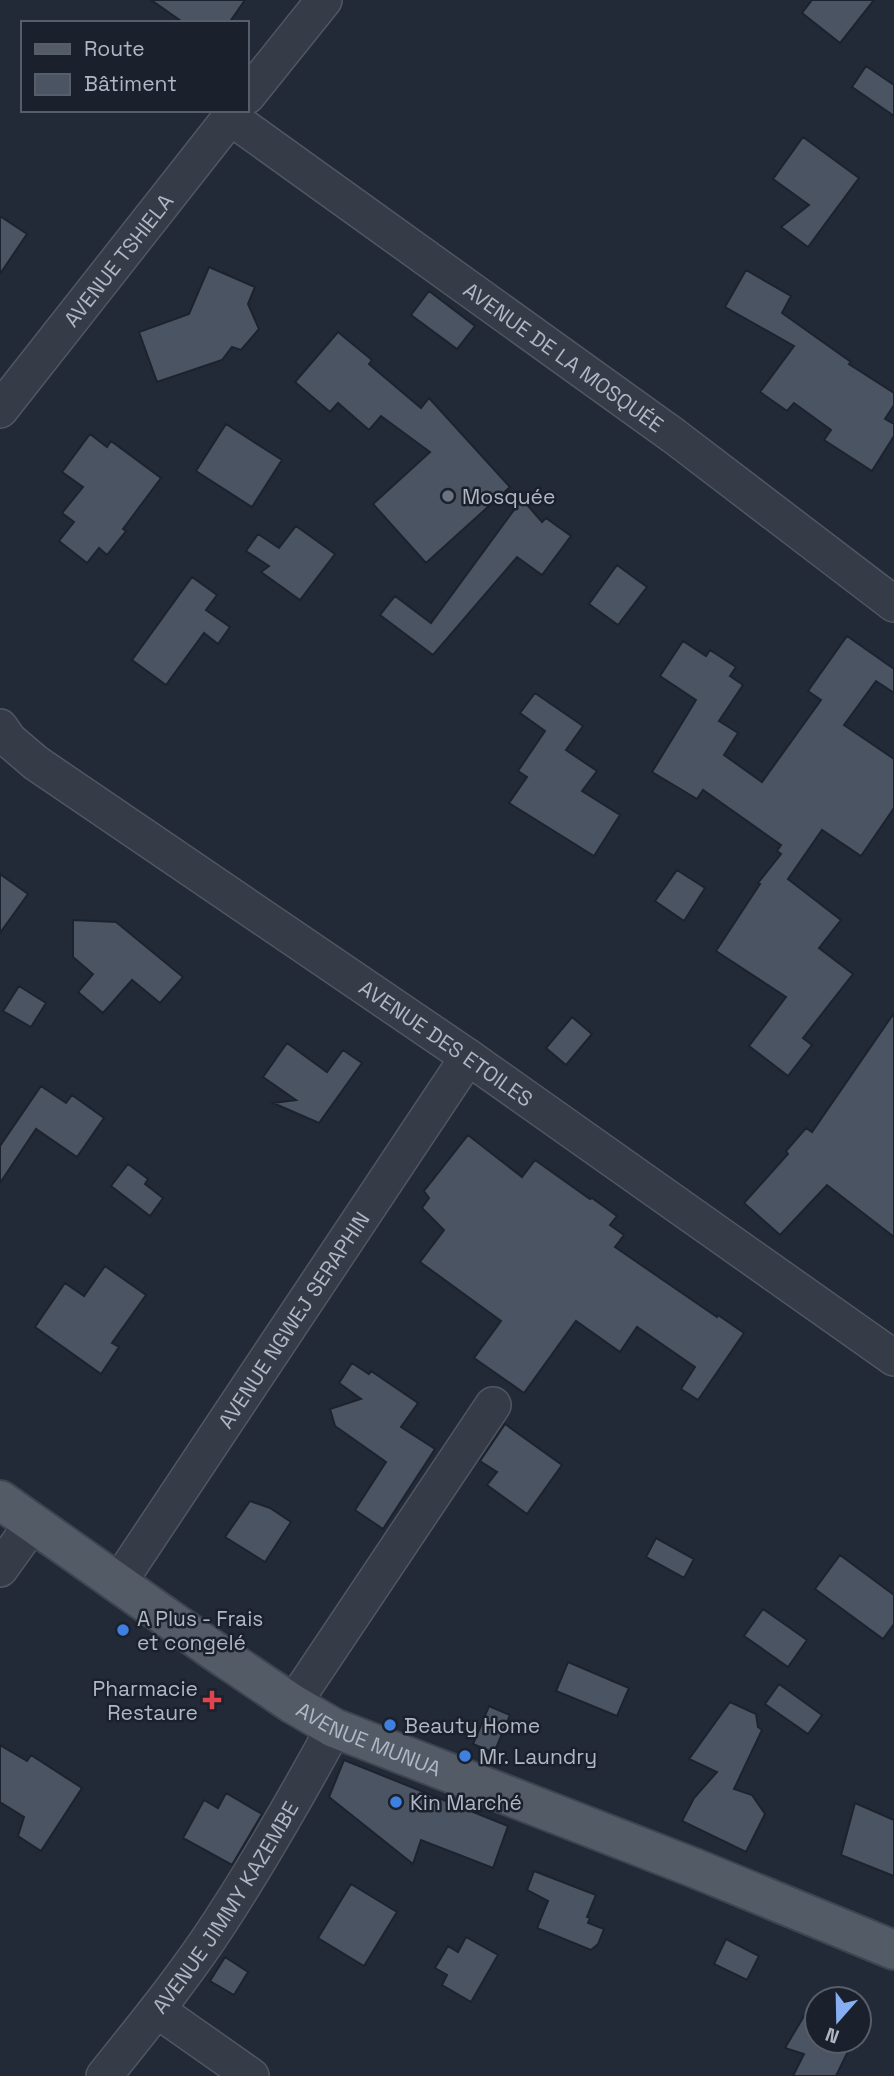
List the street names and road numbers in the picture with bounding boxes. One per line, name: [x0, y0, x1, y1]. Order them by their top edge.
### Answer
street label: AVENUE TSHIELA: [57, 188, 179, 332]
street label: AVENUE DE LA MOSQUÉE: [458, 276, 669, 438]
street label: AVENUE DES ETOILES: [354, 974, 538, 1112]
street label: AVENUE NGWEJ SERAPHIN: [212, 1206, 375, 1433]
street label: AVENUE MUNUA: [292, 1696, 445, 1782]
street label: AVENUE JIMMY KAZEMBE: [146, 1796, 304, 2019]

